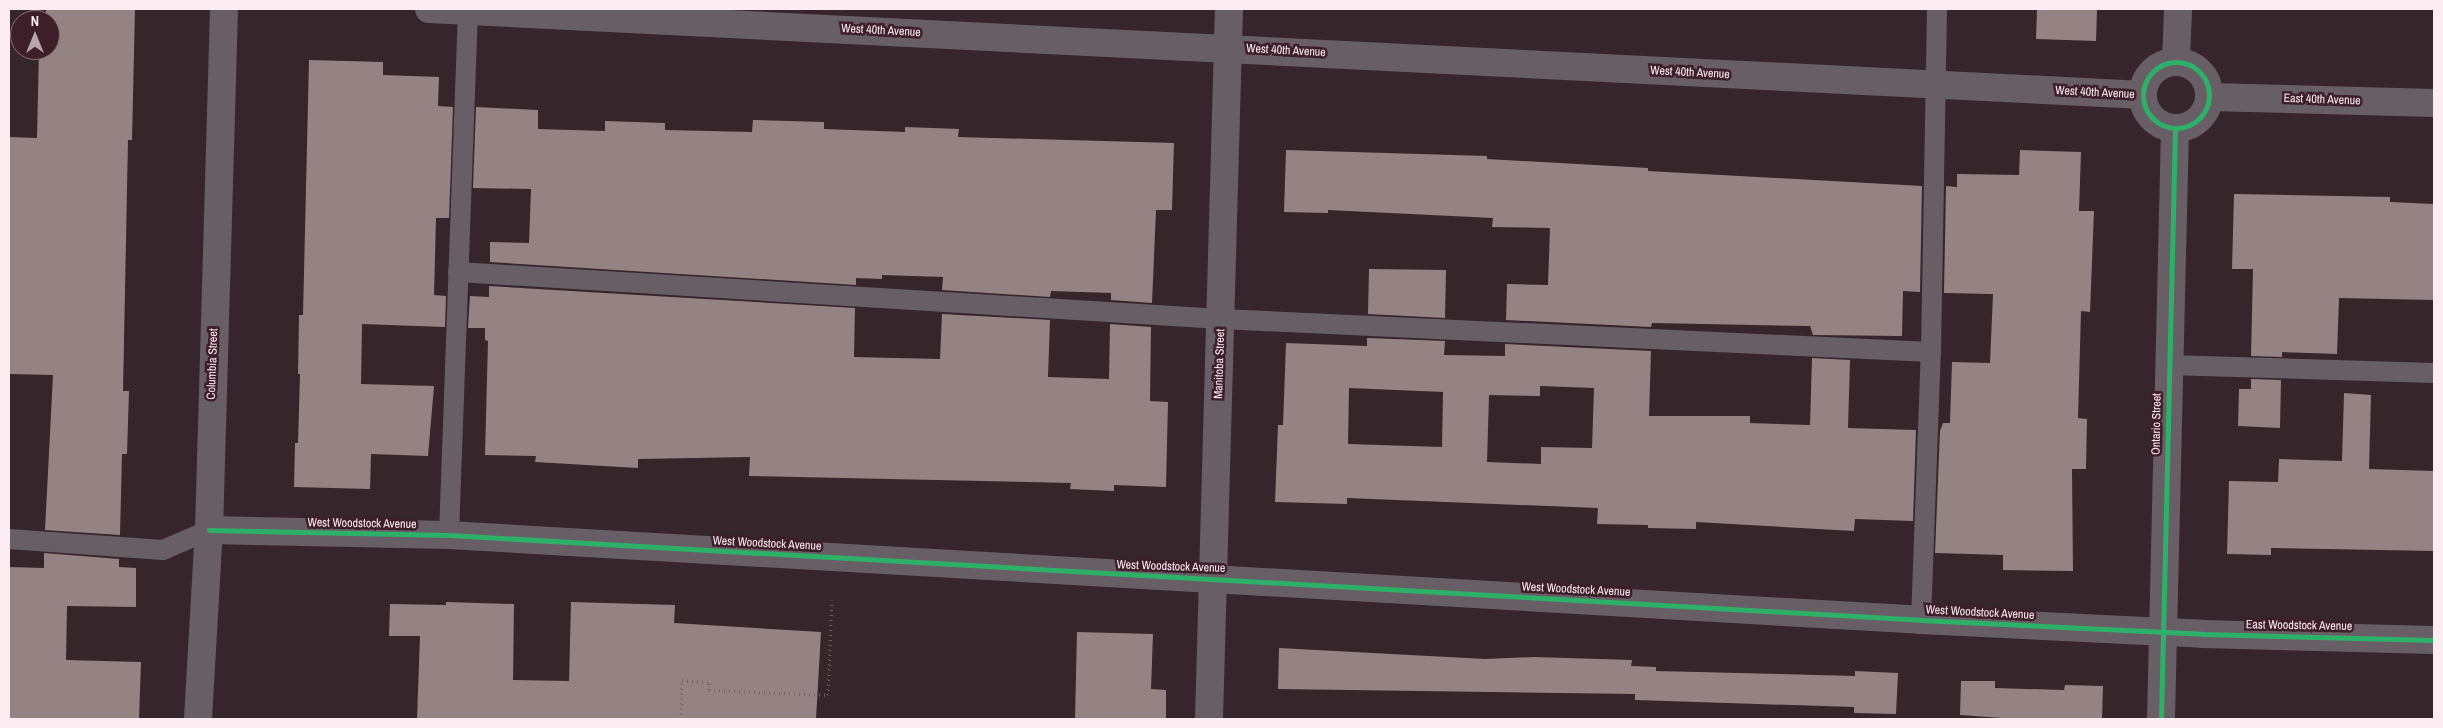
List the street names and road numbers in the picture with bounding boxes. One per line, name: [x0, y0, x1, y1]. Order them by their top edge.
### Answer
street label: West 40th Avenue: [841, 22, 921, 40]
street label: West 40th Avenue: [1246, 42, 1326, 60]
street label: West 40th Avenue: [1650, 64, 1730, 82]
street label: West 40th Avenue: [2055, 84, 2135, 102]
street label: East 40th Avenue: [2283, 91, 2361, 109]
street label: Columbia Street: [205, 328, 221, 400]
street label: Manitoba Street: [1212, 329, 1228, 399]
street label: Ontario Street: [2149, 393, 2165, 455]
street label: West Woodstock Avenue: [307, 516, 417, 532]
street label: West Woodstock Avenue: [712, 534, 822, 554]
street label: West Woodstock Avenue: [1116, 558, 1226, 576]
street label: West Woodstock Avenue: [1521, 580, 1631, 600]
street label: West Woodstock Avenue: [1925, 603, 2035, 623]
street label: East Woodstock Avenue: [2245, 618, 2353, 634]

